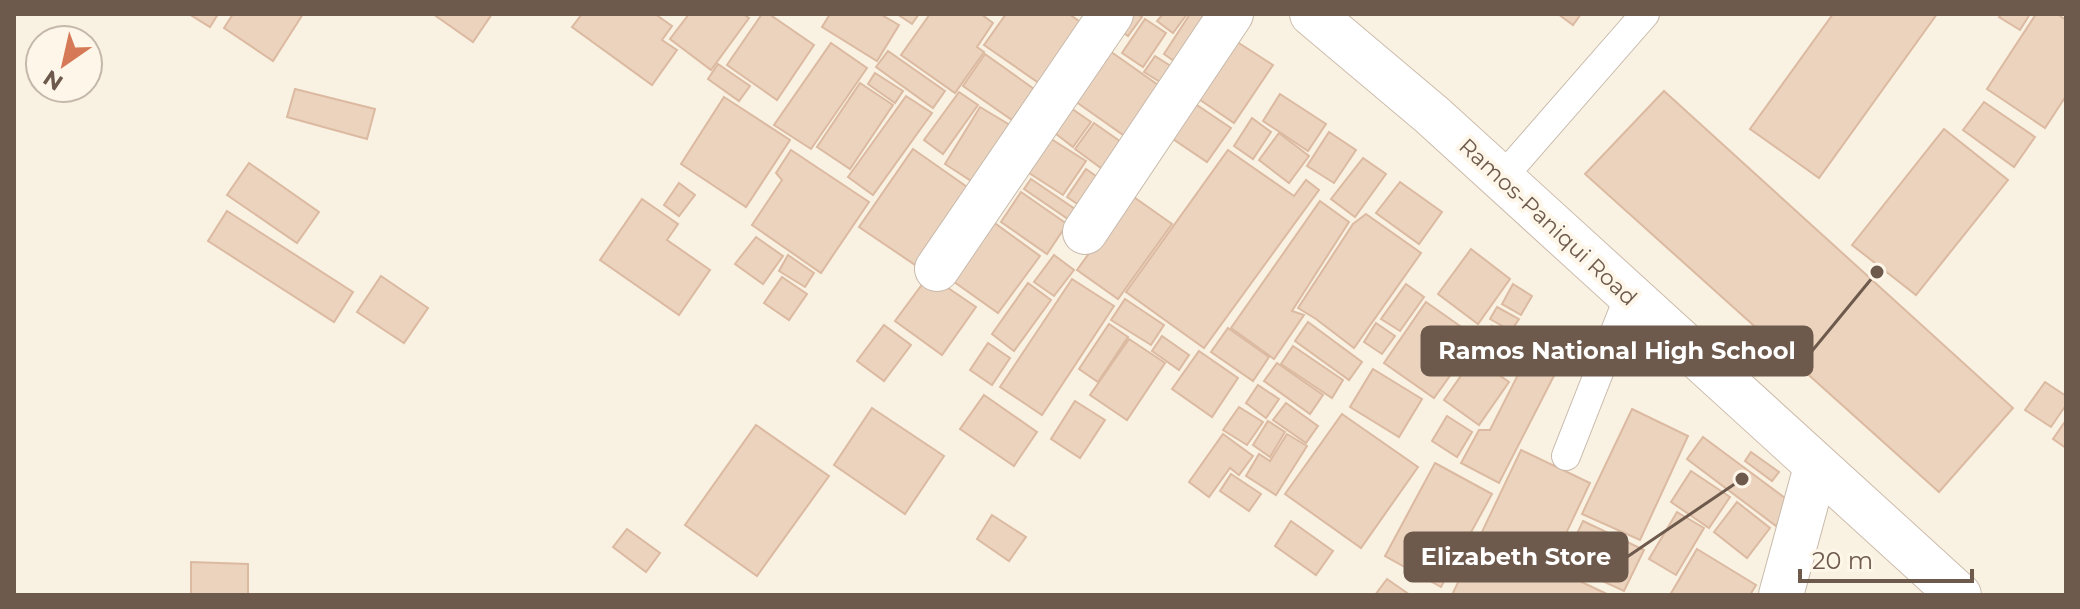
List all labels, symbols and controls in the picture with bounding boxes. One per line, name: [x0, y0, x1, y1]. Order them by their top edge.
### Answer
north arrow: [24, 24, 104, 104]
text: N: [38, 64, 68, 96]
street label: Ramos-Paniqui Road: [1454, 133, 1642, 311]
callout: Ramos National High School: [1422, 327, 1812, 375]
text: Ramos National High School: [1438, 336, 1796, 365]
callout: Elizabeth Store: [1405, 533, 1627, 581]
scale bar: [1800, 533, 1972, 583]
text: Elizabeth Store: [1421, 542, 1611, 571]
text: 20 m: [1812, 546, 1873, 575]

